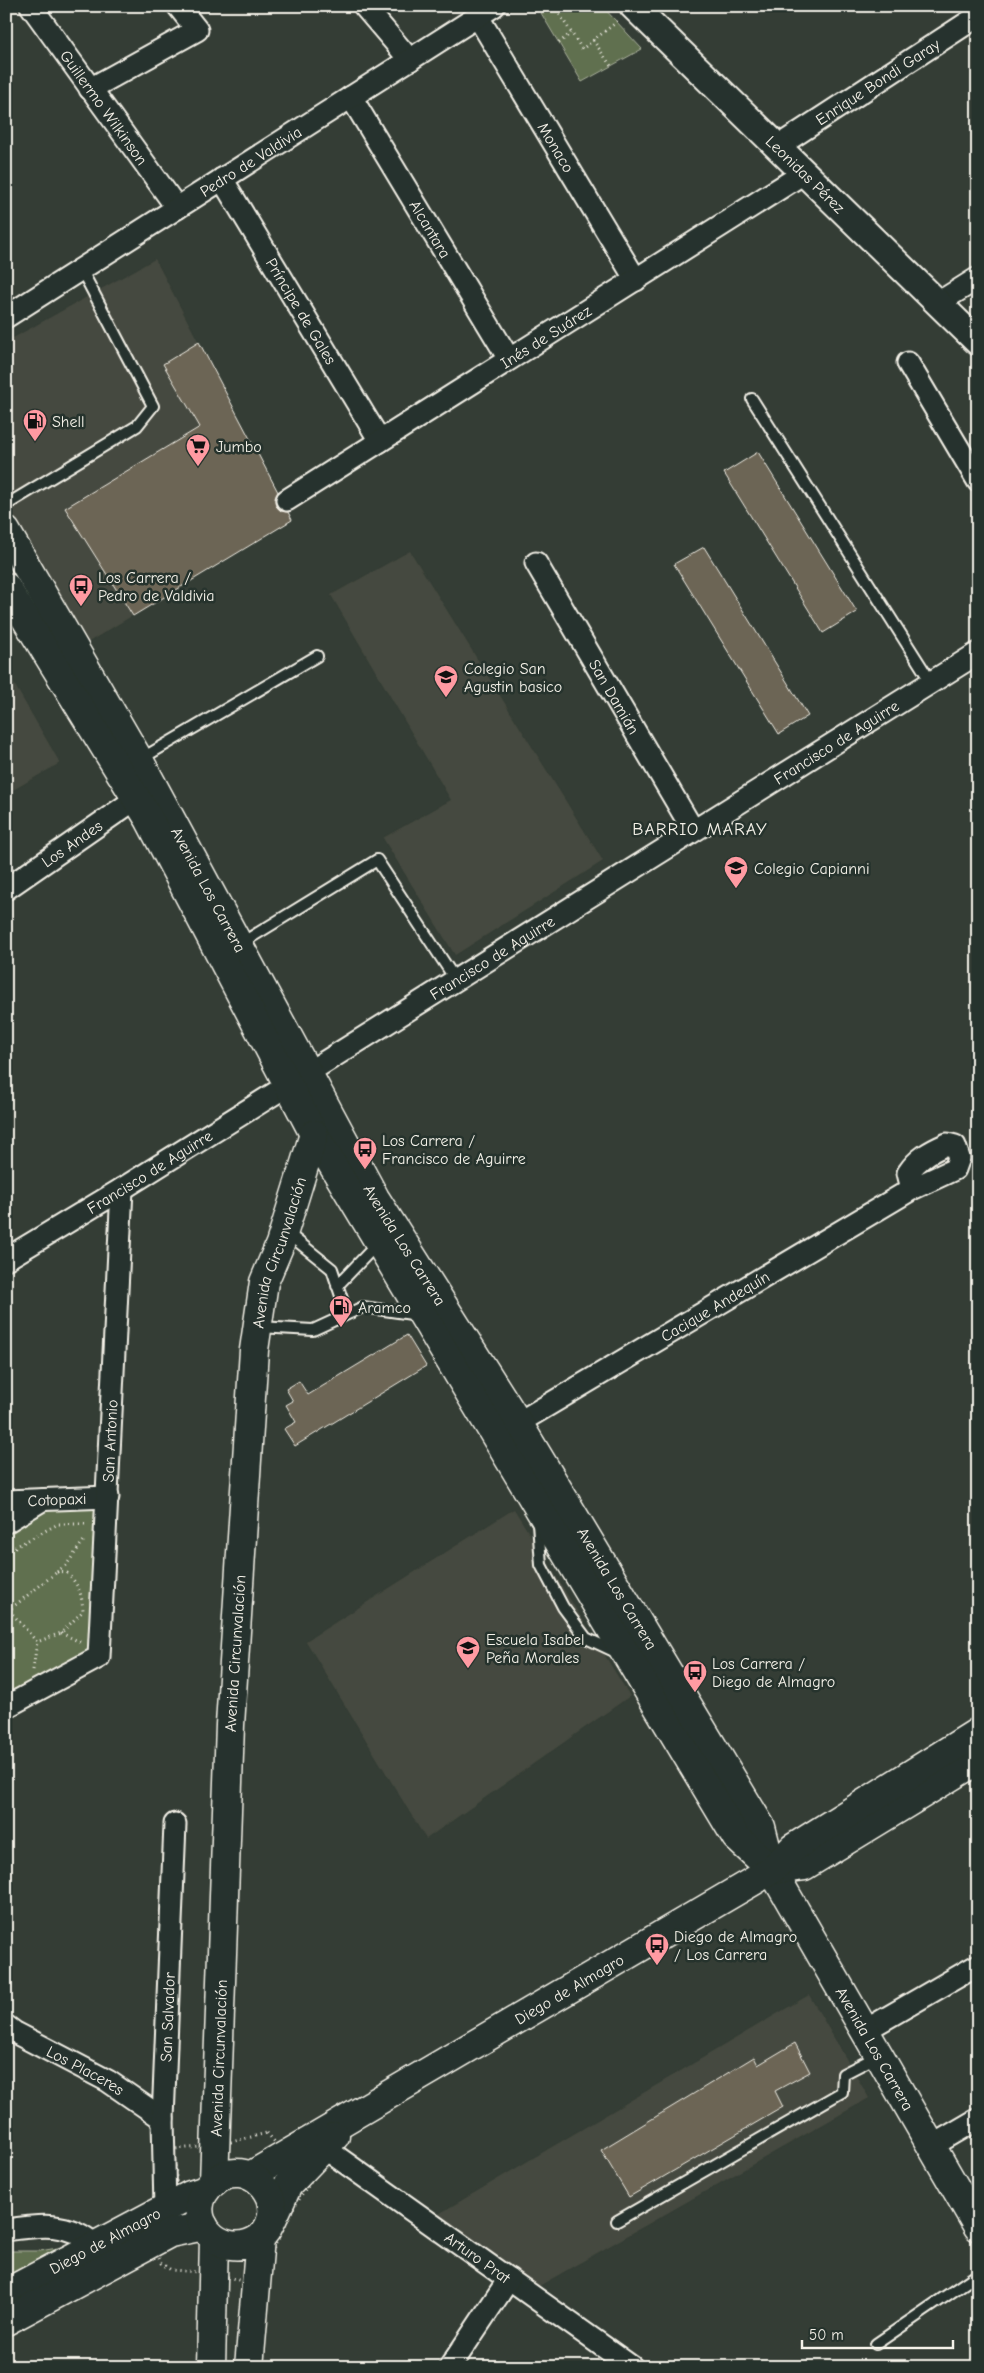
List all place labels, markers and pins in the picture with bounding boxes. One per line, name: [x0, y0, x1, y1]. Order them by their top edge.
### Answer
fuel station icon: Shell: [22, 408, 48, 442]
place label: Shell: [52, 413, 84, 431]
supermarket icon: Jumbo: [185, 433, 211, 467]
place label: Jumbo: [216, 438, 262, 456]
place label: Los Carrera / Pedro de Valdivia: [98, 569, 215, 605]
bus stop icon: Los Carrera / Pedro de Valdivia: [68, 573, 94, 607]
place label: Colegio San Agustin basico: [464, 660, 562, 696]
school or university icon: Colegio San Agustin basico: [433, 664, 459, 698]
school or university icon: Colegio Capianni: [723, 855, 749, 889]
place label: Colegio Capianni: [754, 860, 870, 878]
place label: Los Carrera / Francisco de Aguirre: [382, 1132, 526, 1168]
bus stop icon: Los Carrera / Francisco de Aguirre: [352, 1136, 378, 1170]
fuel station icon: Aramco: [328, 1294, 354, 1328]
place label: Aramco: [358, 1299, 411, 1317]
place label: Escuela Isabel Peña Morales: [486, 1631, 584, 1667]
school or university icon: Escuela Isabel Peña Morales: [455, 1635, 481, 1669]
place label: Los Carrera / Diego de Almagro: [712, 1655, 835, 1691]
bus stop icon: Los Carrera / Diego de Almagro: [682, 1659, 708, 1693]
place label: Diego de Almagro / Los Carrera: [674, 1928, 797, 1964]
bus stop icon: Diego de Almagro / Los Carrera: [644, 1932, 670, 1966]

